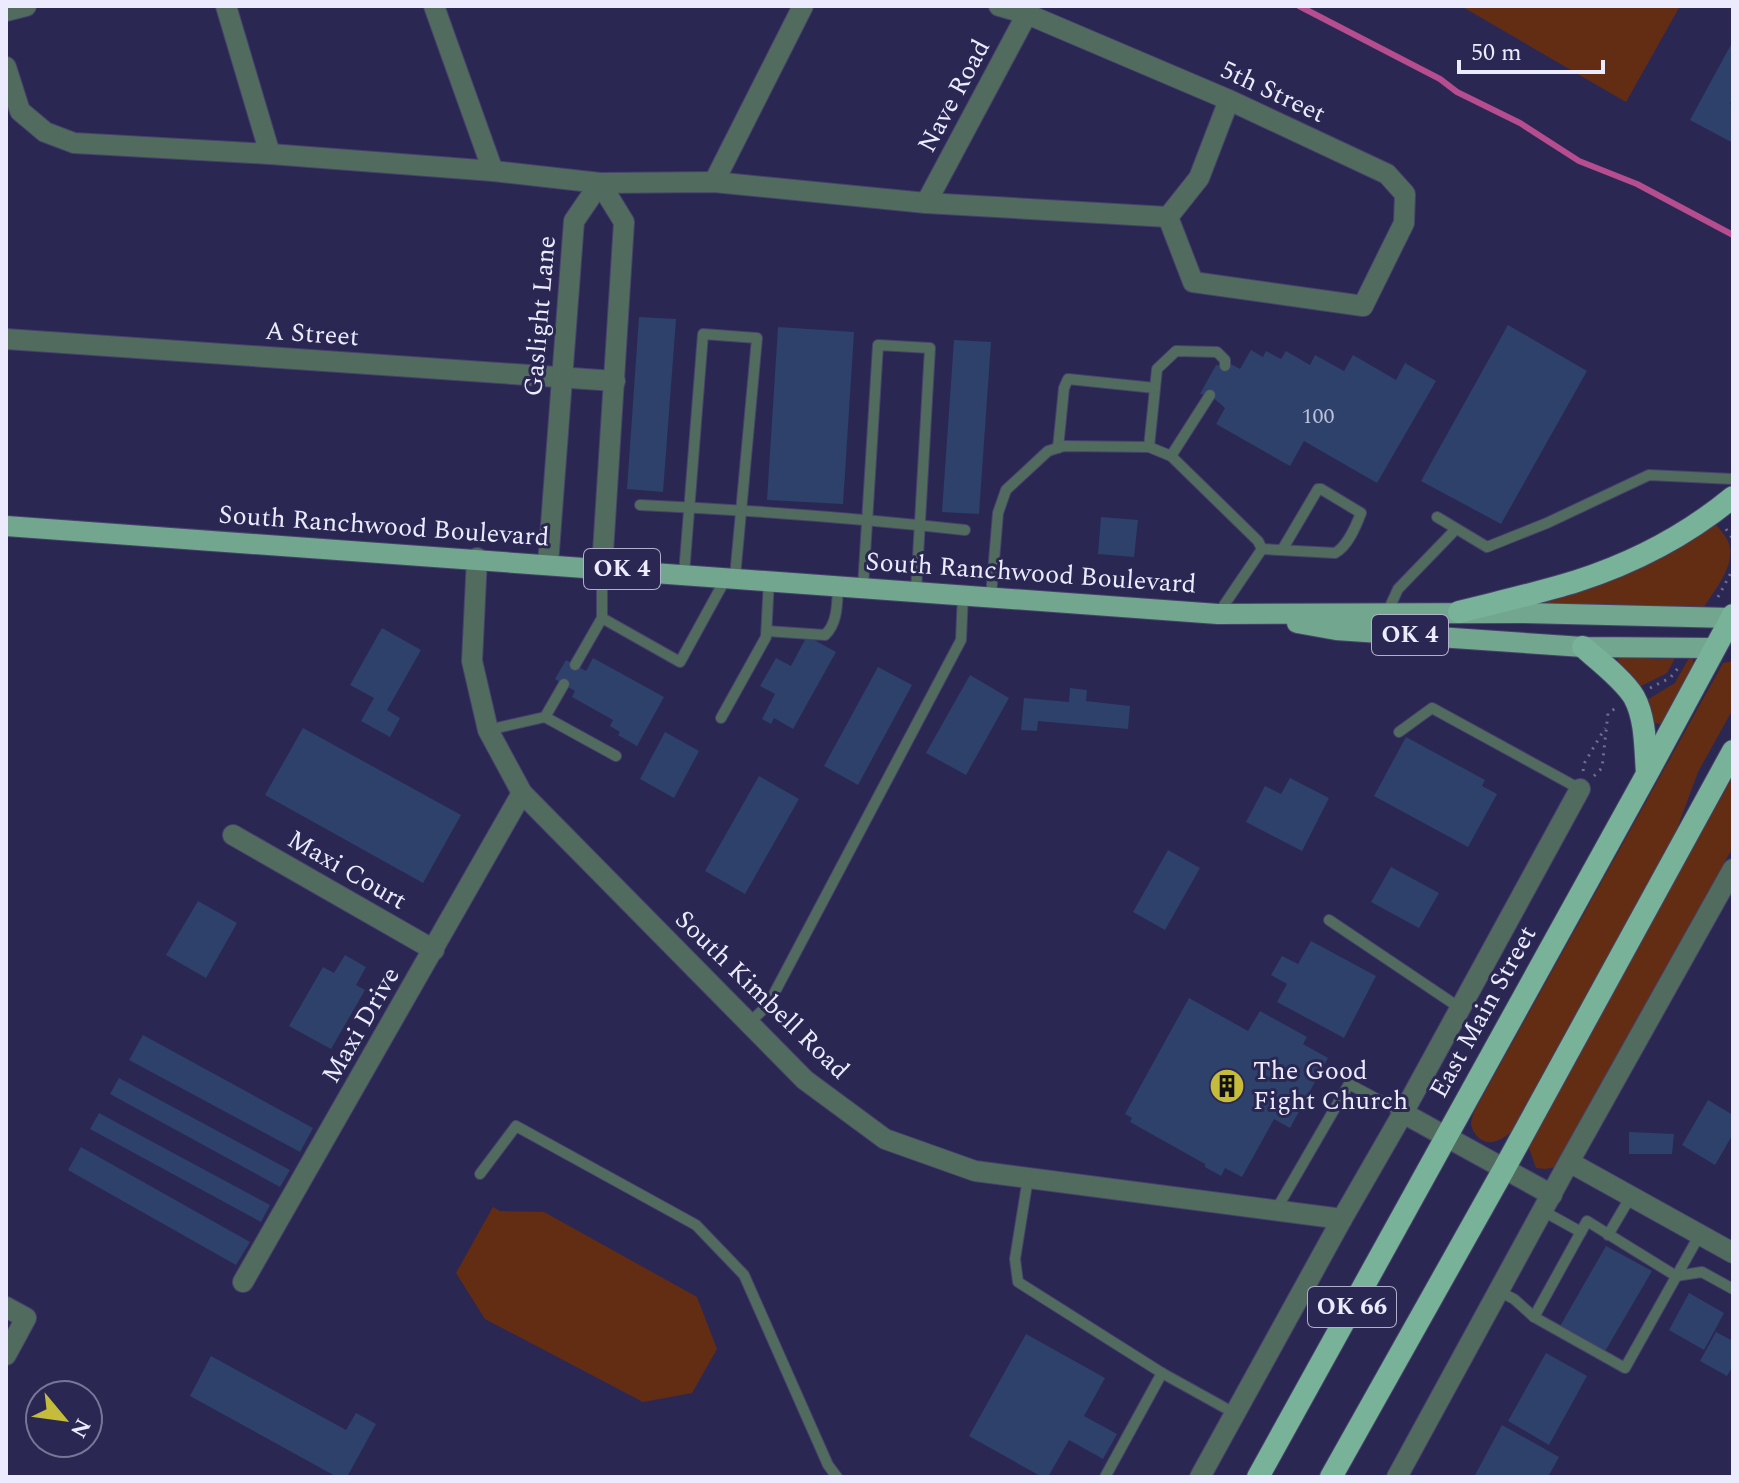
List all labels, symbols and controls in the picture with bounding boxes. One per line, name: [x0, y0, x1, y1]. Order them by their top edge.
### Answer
scale bar: [1459, 24, 1603, 74]
street label: Nave Road: [907, 32, 1001, 160]
text: 50 m: [1471, 35, 1522, 71]
street label: 5th Street: [1214, 50, 1332, 134]
street label: Gaslight Lane: [513, 234, 567, 398]
street label: A Street: [264, 311, 360, 357]
house number: 100: [1301, 400, 1335, 433]
street label: South Ranchwood Boulevard: [217, 494, 551, 558]
street label: South Ranchwood Boulevard: [864, 541, 1198, 605]
road number: OK 4: [584, 549, 660, 589]
road number: OK 4: [1372, 615, 1448, 655]
street label: Maxi Court: [280, 820, 414, 920]
street label: South Kimbell Road: [665, 901, 859, 1089]
street label: East Main Street: [1419, 918, 1547, 1106]
street label: Maxi Drive: [311, 959, 411, 1091]
place label: The Good Fight Church: [1253, 1051, 1408, 1121]
building icon: The Good Fight Church: [1208, 1067, 1246, 1105]
road number: OK 66: [1308, 1287, 1396, 1327]
north arrow: [24, 1379, 104, 1459]
text: N: [61, 1412, 99, 1444]

